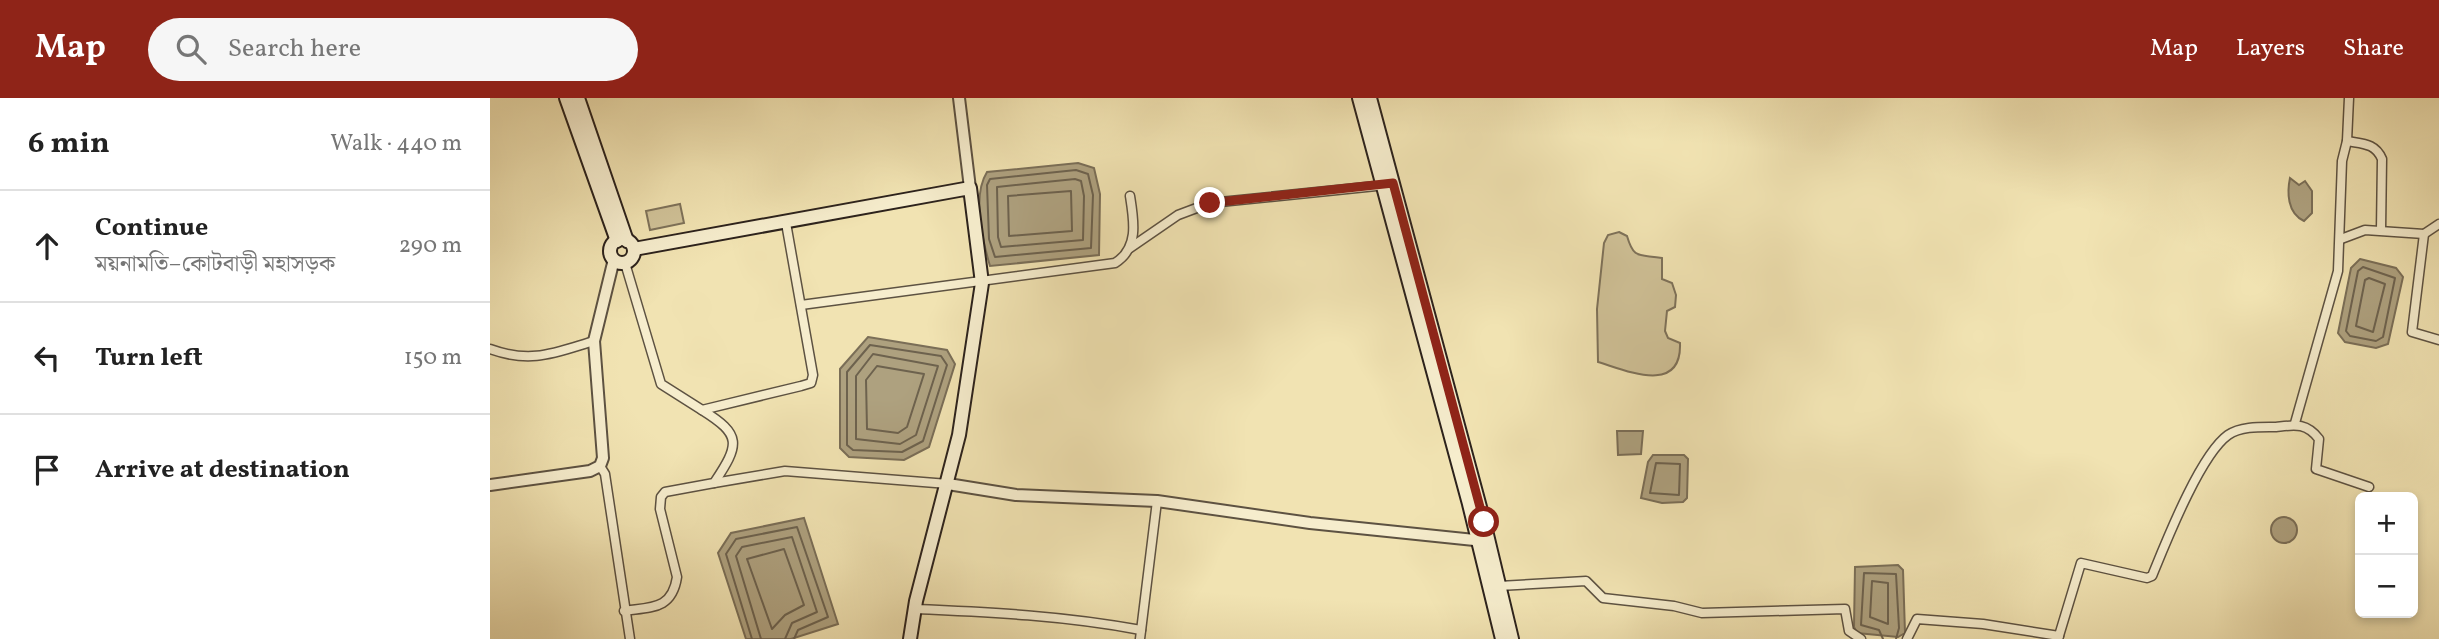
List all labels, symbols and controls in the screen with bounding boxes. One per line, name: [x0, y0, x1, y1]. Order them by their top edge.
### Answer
search box: [148, 18, 638, 81]
text: Map: [35, 26, 106, 72]
icon: search: [172, 30, 210, 68]
text: Search here: [228, 31, 361, 67]
text: Map: [2150, 32, 2198, 66]
text: Layers: [2236, 32, 2305, 66]
text: Share: [2343, 32, 2404, 66]
text: 6 min: [28, 123, 110, 165]
text: Walk · 440 m: [330, 128, 462, 160]
route end: [1194, 187, 1225, 218]
text: Continue: [95, 210, 208, 246]
icon: ahead: [28, 227, 66, 265]
text: 290 m: [399, 230, 462, 262]
text: ময়নামতি–কোটবাড়ী মহাসড়ক: [95, 249, 335, 281]
icon: left: [28, 339, 66, 377]
text: Turn left: [95, 340, 203, 376]
text: 150 m: [404, 342, 462, 374]
icon: arrive: [28, 451, 66, 489]
text: Arrive at destination: [95, 452, 350, 488]
map controls: [2355, 492, 2418, 618]
button: +: [2355, 492, 2418, 555]
route start: [1468, 506, 1499, 537]
button: −: [2355, 555, 2418, 618]

